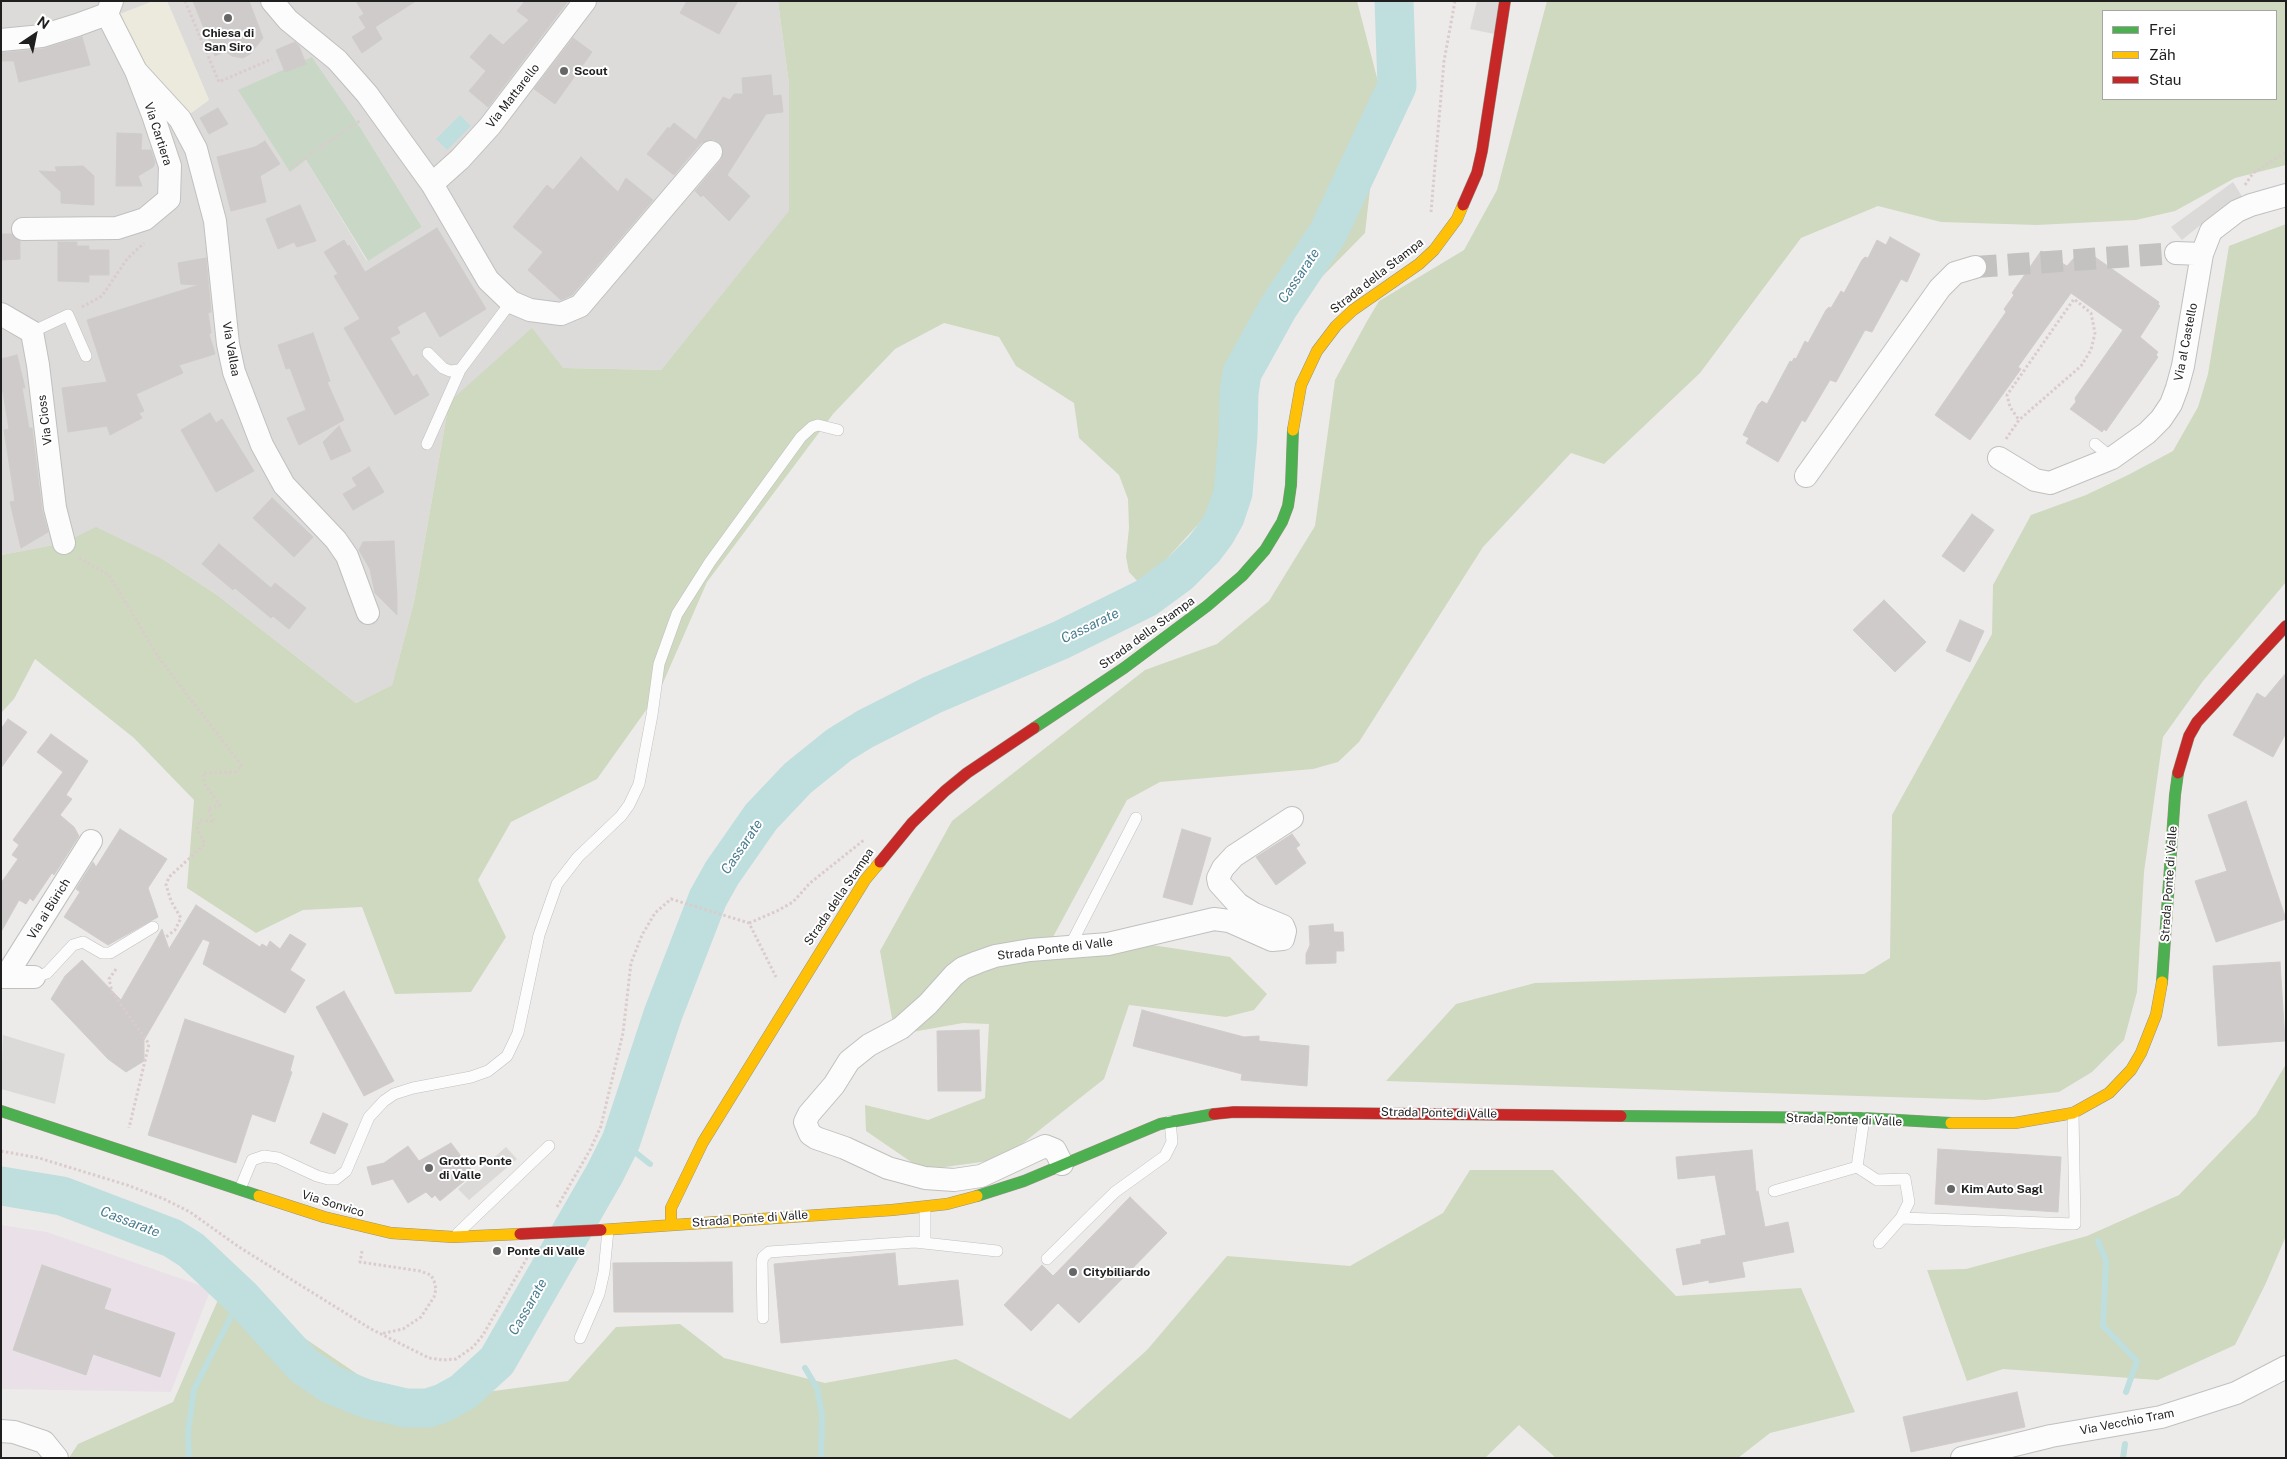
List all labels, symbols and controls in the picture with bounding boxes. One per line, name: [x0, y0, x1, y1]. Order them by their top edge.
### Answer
north arrow: [10, 10, 60, 60]
legend: [2102, 10, 2277, 100]
marker: Chiesa di San Siro: [222, 12, 234, 24]
text: N: [34, 13, 52, 32]
text: Frei: [2149, 21, 2176, 38]
place label: Chiesa di San Siro: [202, 26, 254, 54]
text: Zäh: [2149, 46, 2176, 63]
street label: Via Mattarello: [483, 61, 543, 131]
place label: Scout: [574, 64, 608, 78]
marker: Scout: [558, 65, 570, 77]
text: Stau: [2149, 71, 2182, 88]
street label: Via Cartiera: [141, 101, 175, 167]
street label: Strada della Stampa: [1328, 235, 1426, 317]
water label: Cassarate: [1275, 245, 1323, 307]
street label: Via al Castello: [2171, 302, 2201, 382]
street label: Via Vallaa: [219, 321, 243, 377]
street label: Via Cioss: [35, 394, 55, 446]
street label: Strada della Stampa: [1097, 594, 1197, 672]
water label: Cassarate: [1058, 605, 1122, 647]
water label: Cassarate: [718, 816, 766, 878]
street label: Strada Ponte di Valle: [2158, 825, 2180, 943]
street label: Strada della Stampa: [801, 846, 877, 948]
street label: Via ai Bürich: [25, 876, 73, 942]
street label: Strada Ponte di Valle: [996, 935, 1114, 963]
street label: Strada Ponte di Valle: [1381, 1105, 1497, 1121]
street label: Strada Ponte di Valle: [1786, 1111, 1902, 1129]
place label: Grotto Ponte di Valle: [439, 1154, 512, 1182]
marker: Grotto Ponte di Valle: [423, 1162, 435, 1174]
place label: Kim Auto Sagl: [1961, 1182, 2043, 1196]
marker: Kim Auto Sagl: [1945, 1183, 1957, 1195]
street label: Via Sonvico: [300, 1188, 366, 1220]
water label: Cassarate: [98, 1203, 162, 1241]
street label: Strada Ponte di Valle: [691, 1208, 809, 1230]
place label: Ponte di Valle: [507, 1244, 585, 1258]
marker: Ponte di Valle: [491, 1245, 503, 1257]
place label: Citybiliardo: [1083, 1265, 1150, 1279]
marker: Citybiliardo: [1067, 1266, 1079, 1278]
water label: Cassarate: [505, 1276, 551, 1338]
street label: Via Vecchio Tram: [2079, 1406, 2175, 1438]

